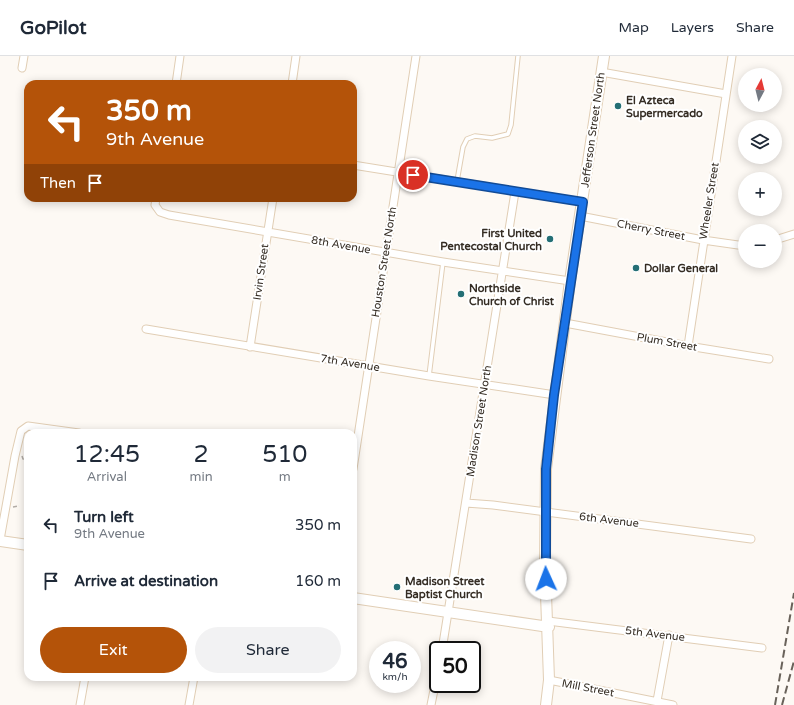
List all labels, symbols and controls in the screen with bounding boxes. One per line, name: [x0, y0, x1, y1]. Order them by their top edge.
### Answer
text: GoPilot: [20, 17, 86, 39]
text: Map: [619, 19, 649, 36]
text: Layers: [671, 19, 714, 36]
text: Share: [736, 19, 774, 36]
north arrow: [738, 68, 782, 112]
map controls: [738, 68, 782, 268]
street label: Jefferson Street North: [578, 72, 608, 188]
text: 350 m: [106, 94, 192, 128]
place label: El Azteca Supermercado: [626, 94, 703, 121]
icon: left: [40, 96, 92, 148]
marker: El Azteca Supermercado: [613, 101, 623, 111]
button: layers: [738, 120, 782, 164]
text: 9th Avenue: [106, 128, 204, 150]
pin: [396, 158, 430, 192]
street label: Wheeler Street: [696, 162, 722, 240]
icon: arrive: [402, 164, 424, 186]
icon: arrive: [84, 172, 106, 194]
button: +: [738, 172, 782, 216]
text: Then: [40, 174, 76, 192]
street label: Houston Street North: [369, 206, 399, 318]
street label: Cherry Street: [616, 217, 686, 243]
button: −: [738, 224, 782, 268]
place label: First United Pentecostal Church: [440, 227, 542, 253]
street label: 8th Avenue: [310, 233, 372, 257]
marker: First United Pentecostal Church: [545, 234, 555, 244]
street label: Irvin Street: [251, 243, 271, 301]
place label: Dollar General: [644, 262, 718, 275]
marker: Dollar General: [631, 263, 641, 273]
place label: Northside Church of Christ: [469, 282, 555, 308]
marker: Northside Church of Christ: [456, 289, 466, 299]
street label: Plum Street: [636, 330, 698, 354]
street label: 7th Avenue: [319, 352, 381, 374]
street label: Madison Street North: [464, 364, 494, 478]
text: 12:45: [74, 440, 140, 469]
text: 2: [194, 440, 209, 469]
text: 510: [262, 440, 307, 469]
text: Arrival: [87, 469, 127, 485]
text: min: [190, 469, 213, 485]
text: m: [279, 469, 291, 485]
text: Turn left: [74, 508, 134, 526]
street label: 6th Avenue: [578, 510, 640, 530]
icon: left: [40, 514, 62, 536]
text: 350 m: [295, 516, 341, 534]
text: 9th Avenue: [74, 526, 145, 542]
position arrow: [525, 558, 567, 600]
icon: arrive: [40, 570, 62, 592]
text: Arrive at destination: [74, 572, 218, 590]
text: 160 m: [295, 572, 341, 590]
place label: Madison Street Baptist Church: [405, 575, 485, 602]
marker: Madison Street Baptist Church: [392, 582, 402, 592]
street label: 5th Avenue: [624, 624, 686, 644]
button: Exit: [40, 627, 187, 673]
button: Share: [195, 627, 341, 673]
speed limit sign: 50: [429, 641, 481, 693]
text: 46: [382, 650, 408, 674]
text: km/h: [382, 671, 408, 683]
street label: Mill Street: [561, 677, 615, 699]

